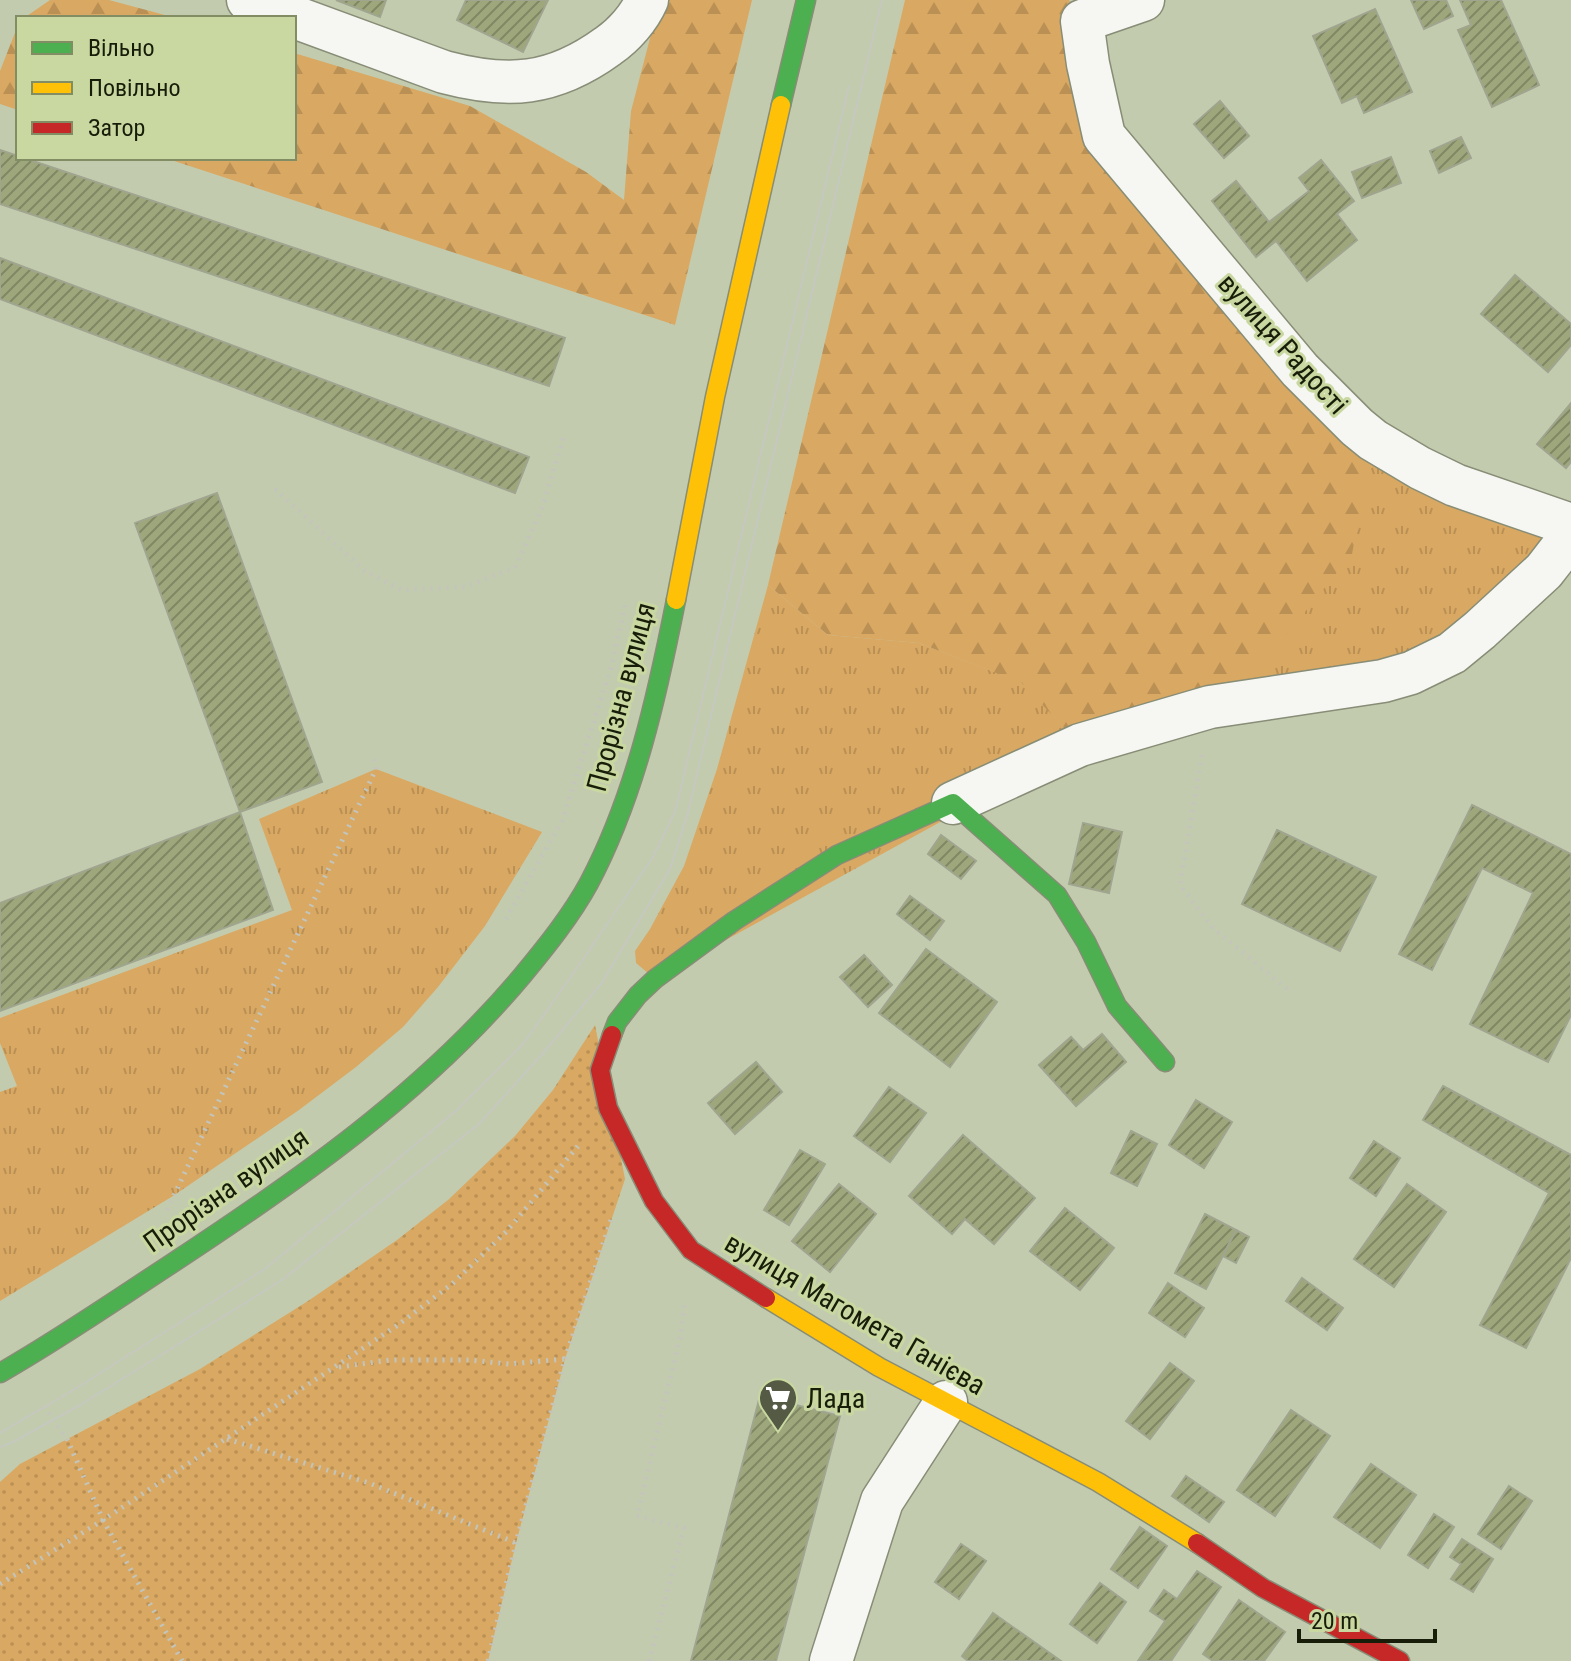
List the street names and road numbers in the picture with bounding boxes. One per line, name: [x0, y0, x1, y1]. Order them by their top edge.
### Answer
street label: вулиця Радості: [1211, 267, 1355, 421]
street label: Прорізна вулиця: [580, 599, 662, 795]
street label: Прорізна вулиця: [137, 1121, 315, 1259]
street label: вулиця Магомета Ганієва: [719, 1226, 991, 1402]

